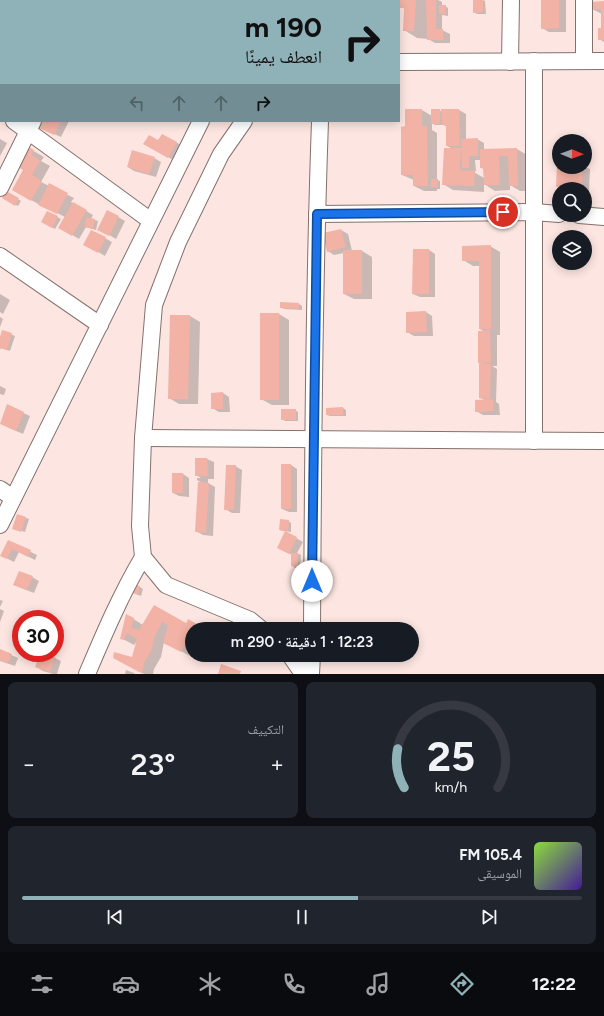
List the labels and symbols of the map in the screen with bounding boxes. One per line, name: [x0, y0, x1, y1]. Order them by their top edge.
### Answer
north arrow: [552, 134, 592, 174]
pin: [486, 195, 520, 229]
position arrow: [291, 560, 333, 602]
speed limit sign: 30: [12, 610, 64, 662]

